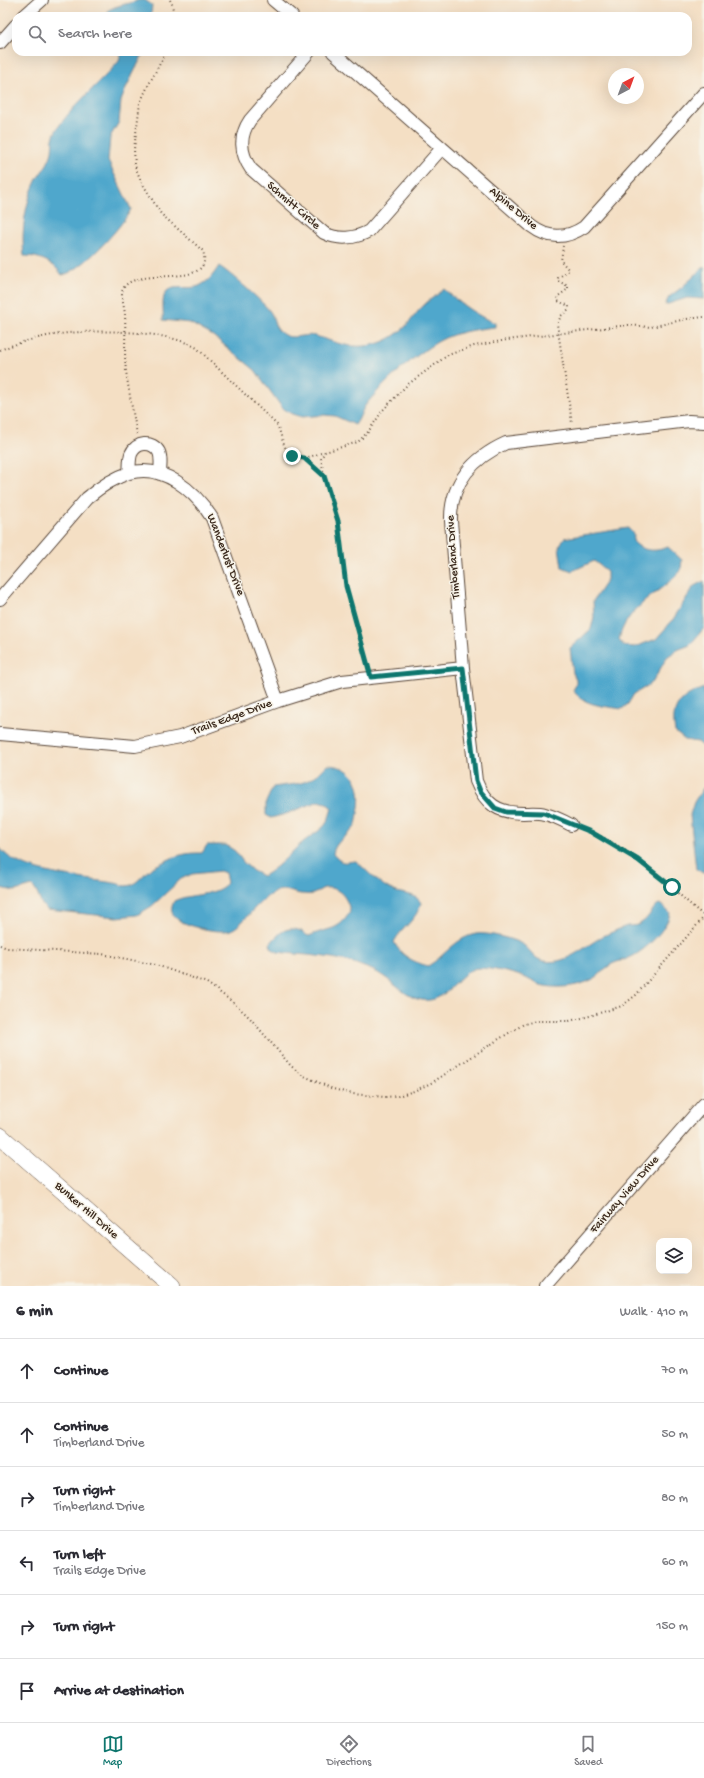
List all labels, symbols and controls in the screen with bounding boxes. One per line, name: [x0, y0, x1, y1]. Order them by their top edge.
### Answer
search box: [12, 12, 692, 56]
icon: search: [26, 23, 48, 45]
text: Search here: [58, 25, 132, 43]
north arrow: [608, 68, 644, 104]
street label: Schmitt Circle: [263, 179, 323, 233]
street label: Alpine Drive: [486, 185, 541, 234]
route end: [283, 447, 301, 465]
street label: Wanderlust Drive: [203, 512, 247, 599]
street label: Timberland Drive: [444, 514, 464, 600]
street label: Trails Edge Drive: [189, 697, 275, 739]
route start: [663, 878, 681, 896]
street label: Fairway View Drive: [587, 1153, 663, 1237]
street label: Bunker Hill Drive: [51, 1179, 121, 1243]
map controls: [656, 1238, 692, 1274]
button: layers: [656, 1238, 692, 1274]
text: 6 min: [16, 1302, 52, 1322]
text: Walk · 410 m: [620, 1305, 688, 1320]
icon: ahead: [16, 1360, 38, 1382]
text: Continue: [54, 1362, 108, 1380]
text: 70 m: [662, 1363, 688, 1378]
text: Continue: [54, 1418, 108, 1436]
icon: ahead: [16, 1424, 38, 1446]
text: 50 m: [661, 1427, 688, 1442]
text: Timberland Drive: [54, 1436, 145, 1451]
text: Turn right: [54, 1482, 114, 1500]
icon: right: [16, 1488, 38, 1510]
text: 80 m: [661, 1491, 688, 1506]
text: Timberland Drive: [54, 1500, 145, 1515]
text: Turn left: [54, 1546, 105, 1564]
icon: left: [16, 1552, 38, 1574]
text: 60 m: [662, 1555, 688, 1570]
text: Trails Edge Drive: [54, 1564, 146, 1579]
icon: right: [16, 1616, 38, 1638]
text: Turn right: [54, 1618, 114, 1636]
text: 150 m: [656, 1619, 688, 1634]
icon: arrive: [16, 1680, 38, 1702]
text: Arrive at destination: [54, 1682, 184, 1700]
tab: Map: [102, 1733, 124, 1769]
tab: Directions: [327, 1733, 371, 1769]
tab: Saved: [574, 1733, 602, 1769]

